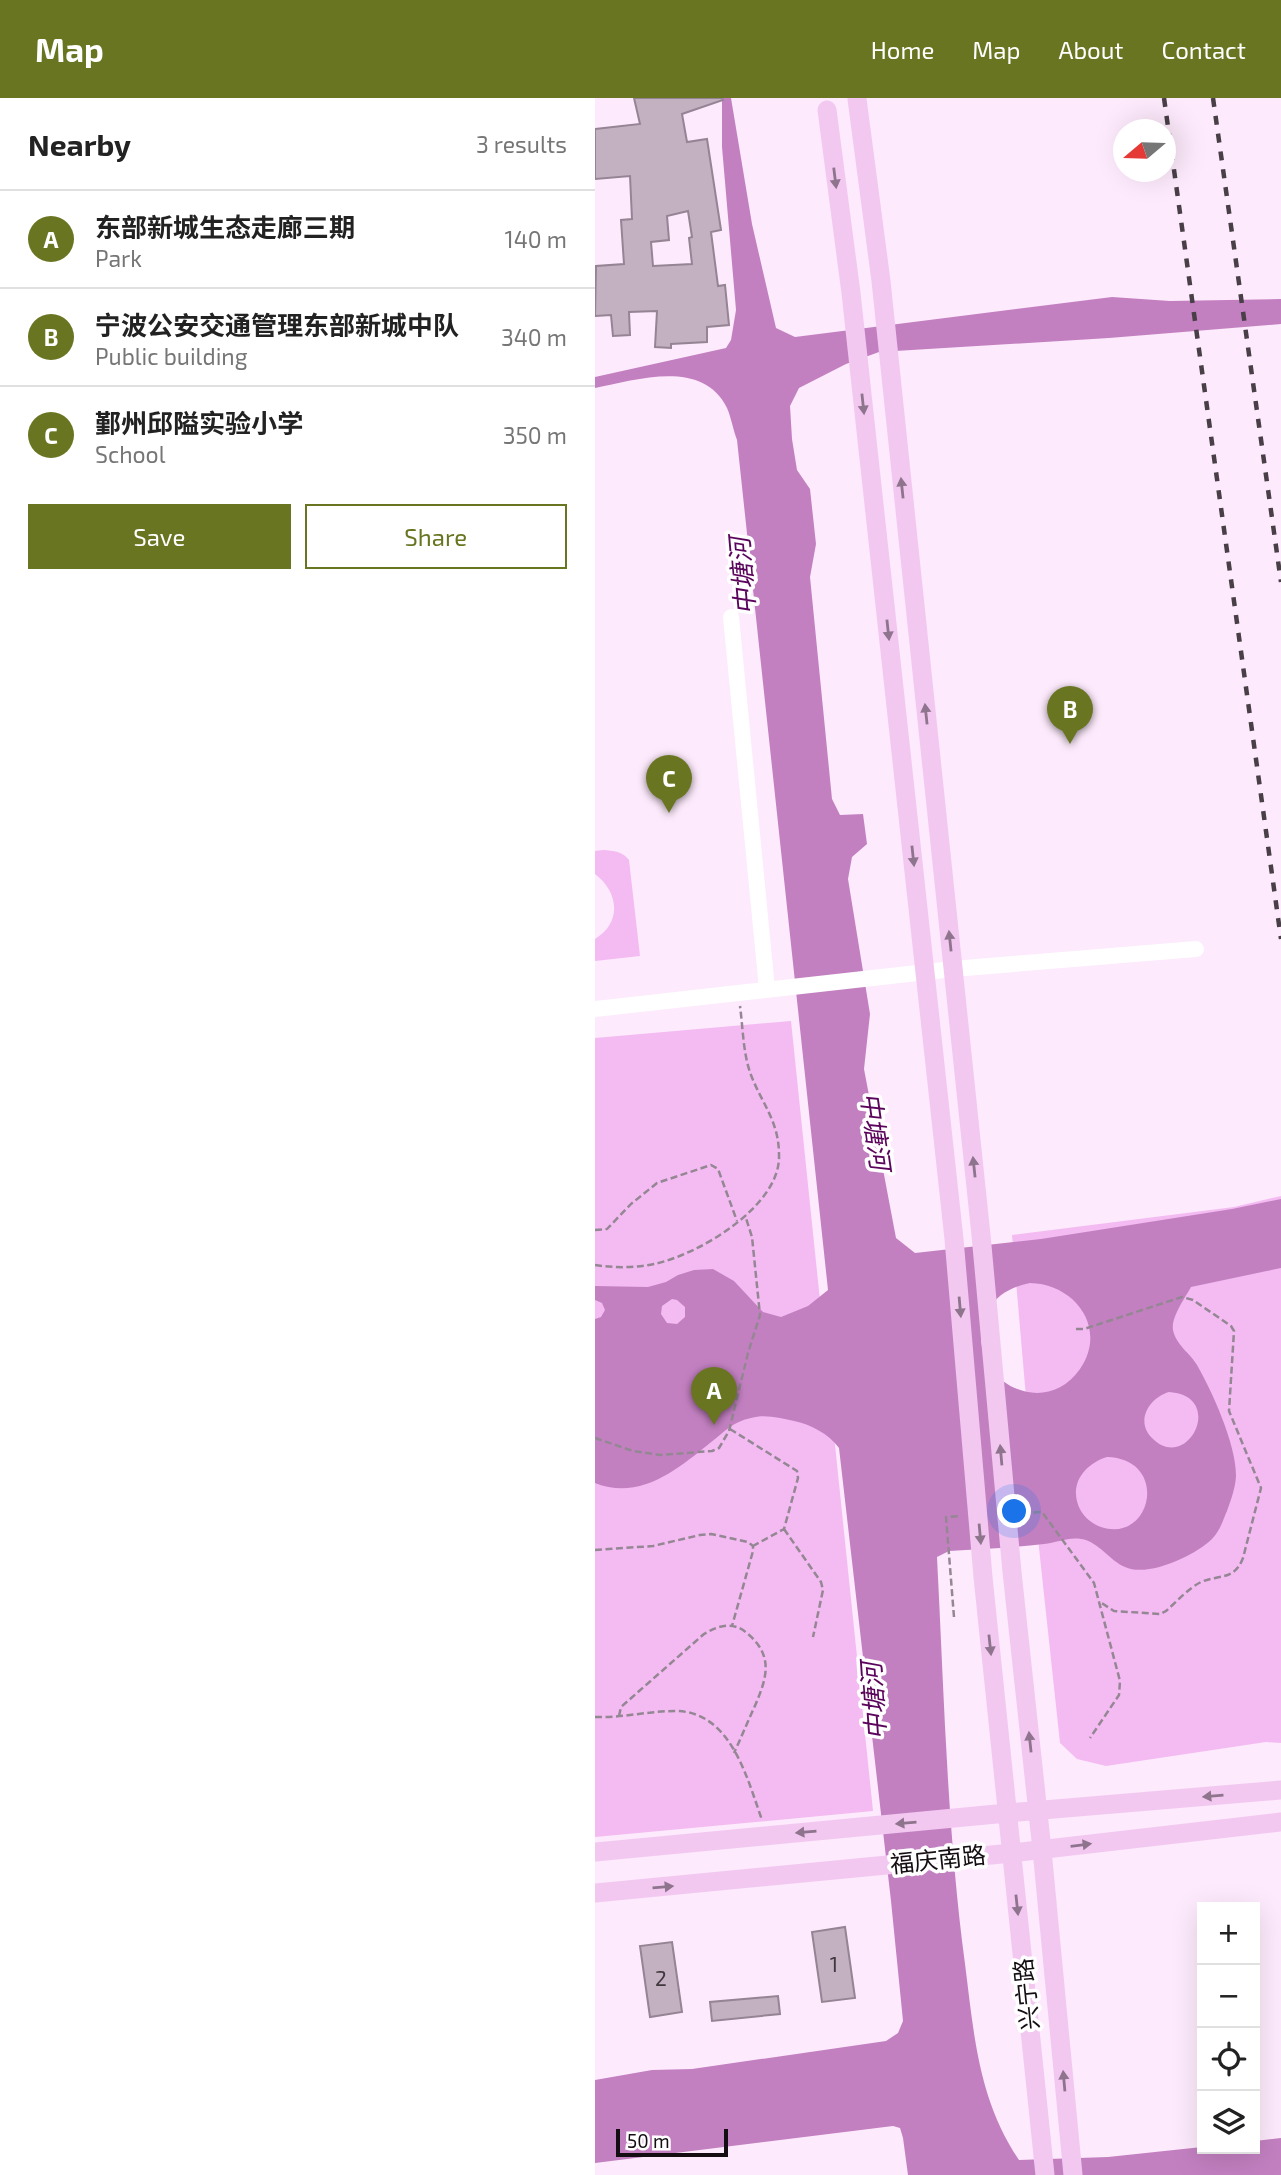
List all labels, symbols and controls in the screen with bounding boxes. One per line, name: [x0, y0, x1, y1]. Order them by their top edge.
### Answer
text: Map: [35, 29, 104, 69]
text: Home: [871, 35, 934, 64]
text: Map: [972, 35, 1020, 64]
text: About: [1058, 35, 1124, 64]
text: Contact: [1162, 35, 1246, 64]
north arrow: [1113, 119, 1176, 182]
text: Nearby: [28, 126, 131, 162]
text: 3 results: [476, 130, 567, 158]
one-way arrow: [830, 167, 841, 189]
text: 东部新城生态走廊三期: [95, 211, 355, 242]
text: A: [43, 225, 59, 253]
text: 140 m: [505, 225, 567, 253]
text: Park: [95, 244, 142, 272]
text: 宁波公安交通管理东部新城中队: [95, 309, 459, 340]
text: B: [44, 323, 58, 351]
text: 340 m: [501, 323, 567, 351]
text: Public building: [95, 342, 248, 370]
one-way arrow: [858, 393, 869, 415]
text: 鄞州邱隘实验小学: [95, 407, 303, 438]
text: C: [44, 421, 58, 449]
text: 350 m: [503, 421, 567, 449]
text: School: [95, 440, 165, 468]
one-way arrow: [897, 477, 908, 499]
button: Save: [28, 504, 291, 569]
button: Share: [305, 504, 567, 569]
water label: 中塘河: [722, 531, 760, 616]
one-way arrow: [883, 619, 894, 641]
pin: B: [1047, 686, 1093, 744]
one-way arrow: [921, 703, 932, 725]
pin: C: [646, 755, 692, 813]
one-way arrow: [907, 845, 918, 867]
one-way arrow: [945, 929, 956, 951]
water label: 中塘河: [856, 1090, 898, 1177]
one-way arrow: [968, 1156, 979, 1178]
one-way arrow: [955, 1297, 966, 1319]
pin: A: [691, 1367, 737, 1425]
one-way arrow: [996, 1444, 1007, 1466]
your location: [997, 1494, 1031, 1528]
one-way arrow: [975, 1523, 986, 1545]
one-way arrow: [985, 1634, 996, 1656]
water label: 中塘河: [854, 1656, 891, 1741]
one-way arrow: [1025, 1731, 1036, 1753]
one-way arrow: [1202, 1791, 1224, 1802]
one-way arrow: [895, 1818, 917, 1829]
one-way arrow: [795, 1827, 817, 1838]
street label: 福庆南路: [889, 1839, 987, 1878]
one-way arrow: [1070, 1840, 1092, 1851]
one-way arrow: [652, 1881, 674, 1892]
one-way arrow: [1012, 1894, 1023, 1916]
map controls: [1197, 1902, 1260, 2154]
button: +: [1197, 1902, 1260, 1965]
house number: 1: [830, 1951, 838, 1976]
street label: 兴宁路: [1007, 1957, 1044, 2031]
house number: 2: [655, 1965, 667, 1990]
button: −: [1197, 1965, 1260, 2028]
button: locate: [1197, 2028, 1260, 2091]
one-way arrow: [1058, 2070, 1069, 2092]
button: layers: [1197, 2091, 1260, 2154]
scale bar: [616, 2126, 728, 2158]
text: 50 m: [627, 2129, 670, 2152]

